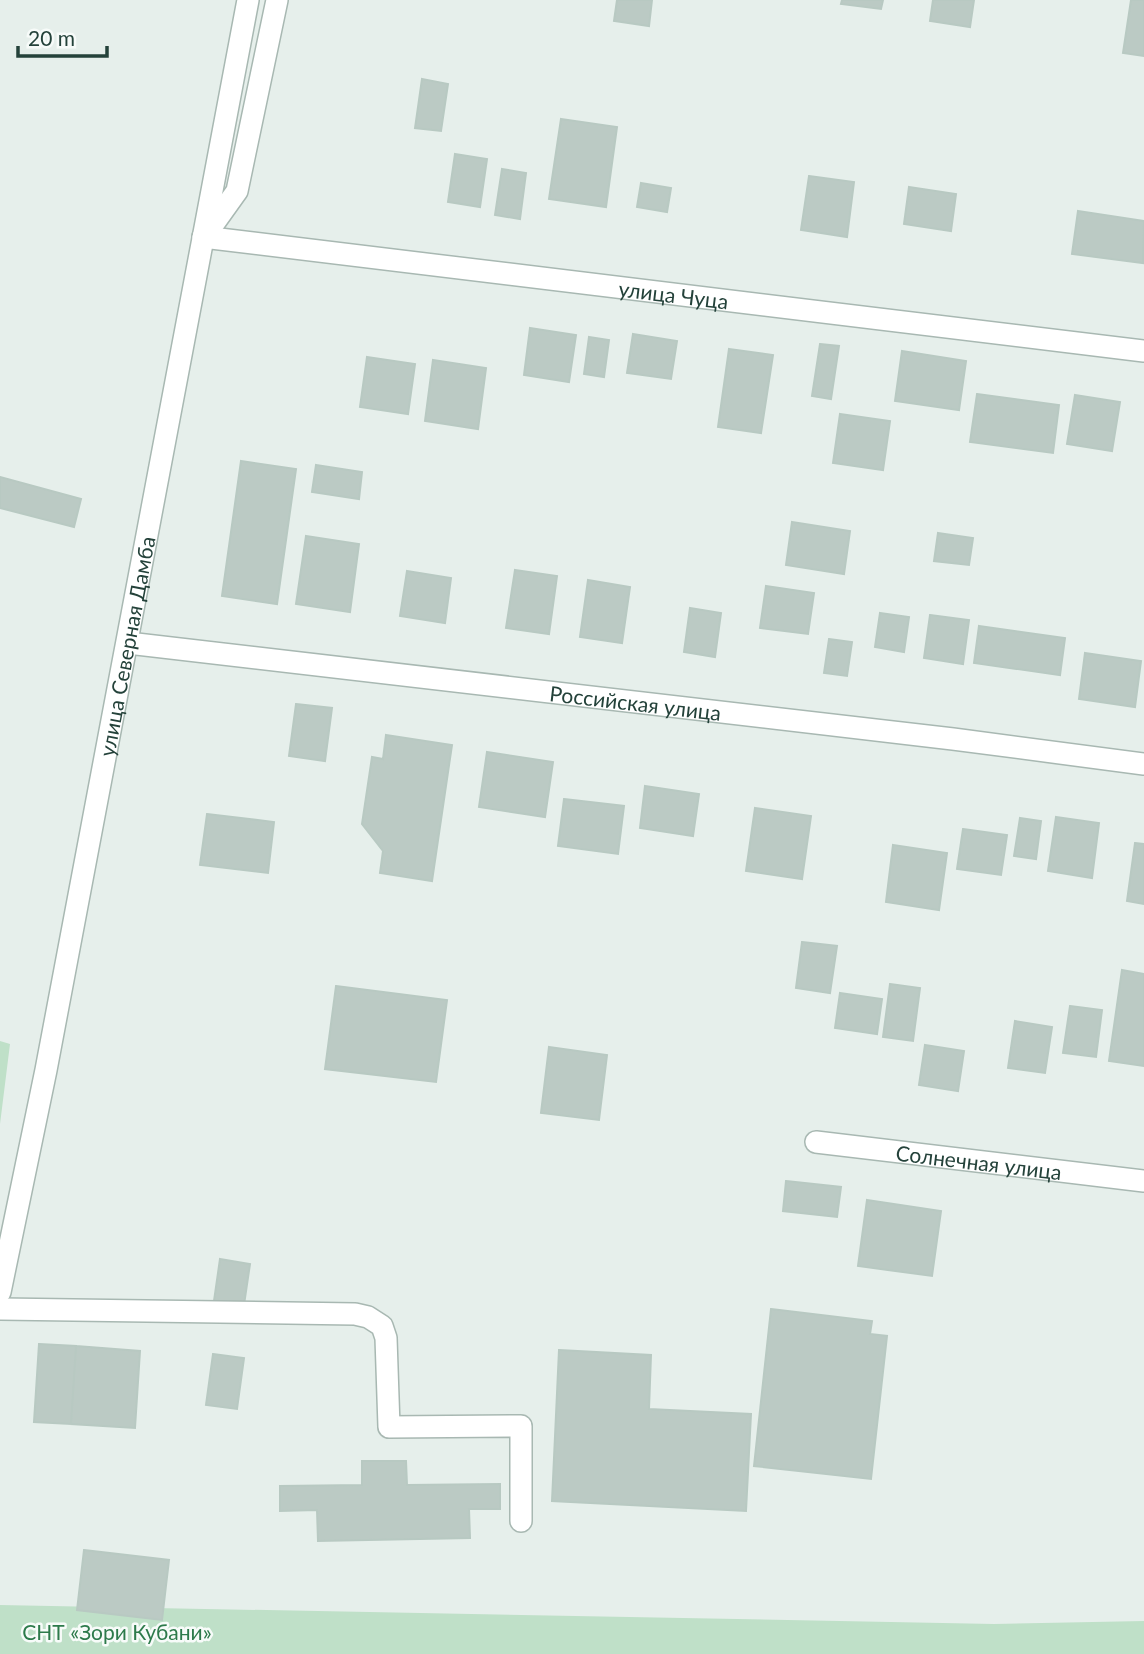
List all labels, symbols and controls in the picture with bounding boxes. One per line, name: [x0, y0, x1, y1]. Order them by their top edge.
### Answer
scale bar: [18, 14, 107, 58]
text: 20 m: [28, 25, 75, 50]
street label: улица Чуца: [617, 275, 730, 313]
street label: улица Северная Дамба: [93, 534, 159, 758]
street label: Российская улица: [548, 680, 723, 724]
street label: Солнечная улица: [895, 1139, 1063, 1184]
park label: СНТ «Зори Кубани»: [22, 1619, 212, 1644]

